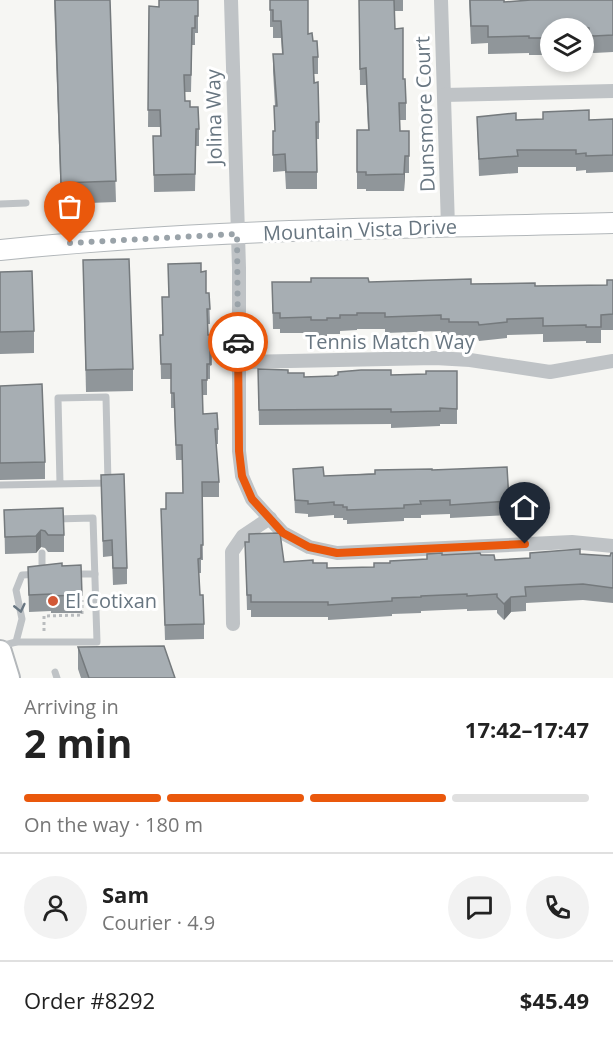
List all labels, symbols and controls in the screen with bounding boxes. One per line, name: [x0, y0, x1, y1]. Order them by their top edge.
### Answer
map controls: [540, 18, 594, 72]
button: layers: [540, 18, 594, 72]
street label: Dunsmore Court: [408, 36, 441, 192]
street label: Jolina Way: [199, 68, 228, 167]
pin: [44, 181, 95, 243]
icon: bag: [53, 190, 86, 223]
street label: Mountain Vista Drive: [262, 213, 457, 246]
courier: [208, 312, 268, 372]
icon: car: [222, 326, 255, 359]
street label: Tennis Match Way: [305, 328, 476, 355]
pin: [499, 482, 550, 544]
icon: home: [508, 491, 541, 524]
place label: El Cotixan: [65, 587, 157, 614]
marker: El Cotixan: [46, 594, 60, 608]
one-way arrow: [13, 603, 26, 613]
text: Arriving in: [24, 693, 119, 720]
text: 17:42–17:47: [465, 714, 589, 744]
text: 2 min: [24, 716, 132, 769]
text: On the way · 180 m: [24, 811, 203, 838]
button: person: [24, 876, 87, 939]
button: chat: [448, 876, 511, 939]
button: phone: [526, 876, 589, 939]
text: Sam: [102, 879, 149, 909]
text: Courier · 4.9: [102, 909, 215, 936]
text: Order #8292: [24, 985, 155, 1015]
text: $45.49: [520, 985, 589, 1015]

